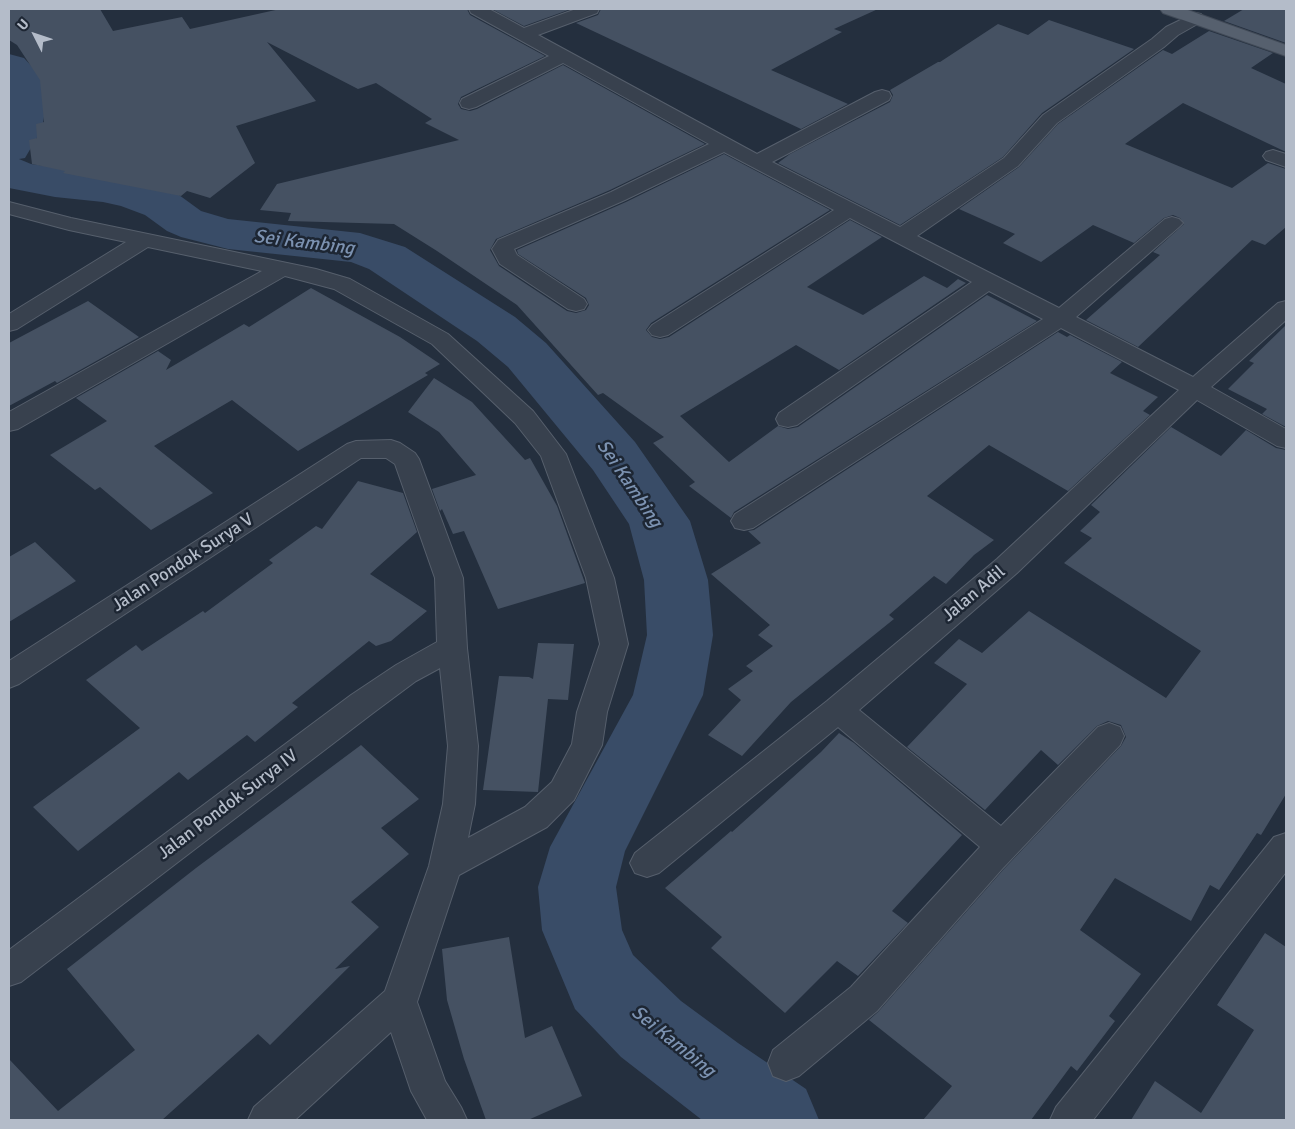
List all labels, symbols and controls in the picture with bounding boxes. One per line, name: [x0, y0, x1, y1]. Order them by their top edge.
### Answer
north arrow: [10, 10, 60, 60]
text: U: [14, 16, 33, 34]
water label: Sei Kambing: [252, 226, 356, 260]
water label: Sei Kambing: [591, 436, 667, 532]
street label: Jalan Pondok Surya V: [108, 509, 258, 617]
street label: Jalan Adil: [938, 561, 1010, 627]
street label: Jalan Pondok Surya IV: [154, 745, 302, 865]
water label: Sei Kambing: [627, 1001, 719, 1083]

